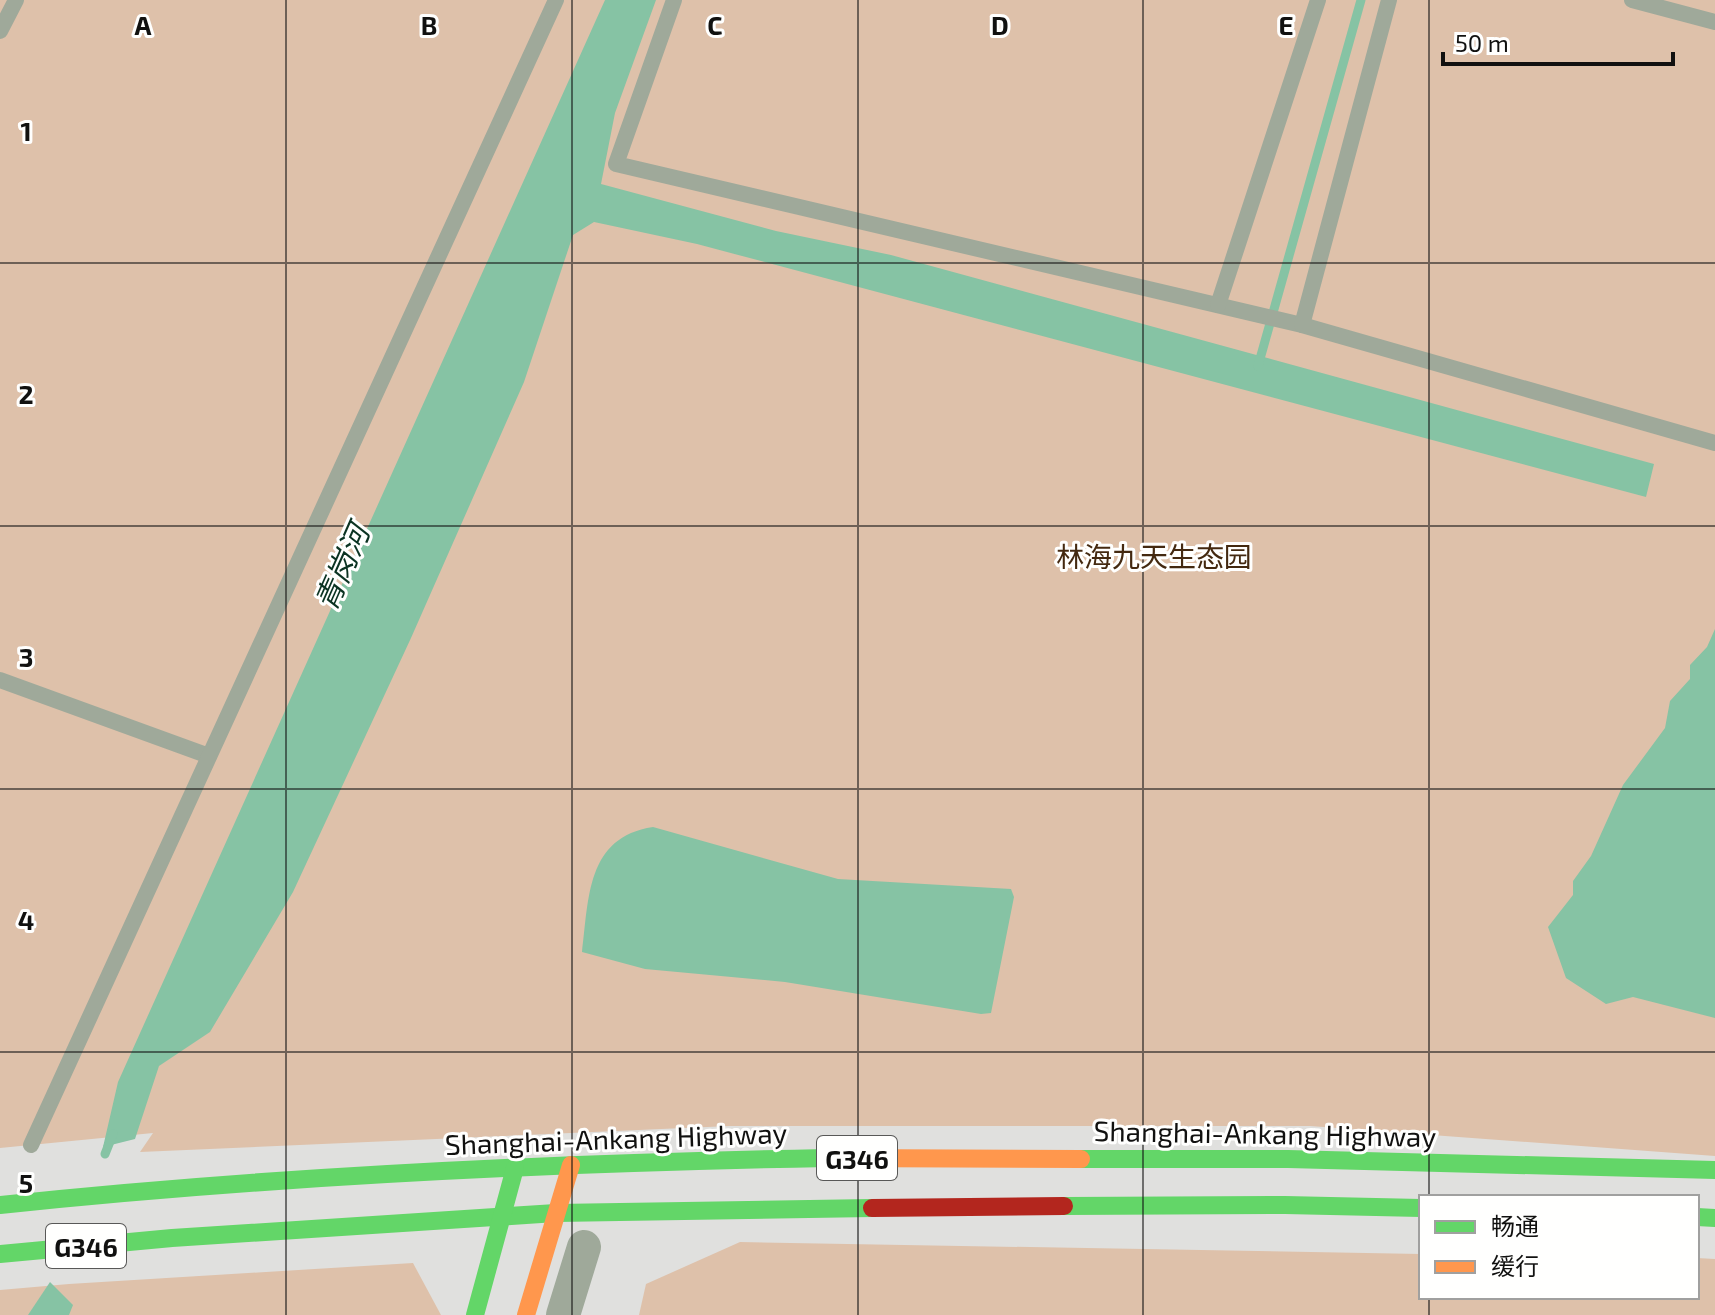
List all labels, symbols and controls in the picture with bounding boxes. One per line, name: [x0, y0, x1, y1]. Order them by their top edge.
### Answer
text: A: [135, 9, 152, 40]
text: B: [421, 9, 437, 40]
text: C: [707, 9, 723, 40]
text: D: [991, 9, 1009, 40]
text: E: [1278, 9, 1294, 40]
scale bar: [1443, 16, 1673, 66]
text: 50 m: [1455, 28, 1509, 57]
text: 1: [20, 115, 32, 146]
text: 2: [18, 378, 34, 409]
water label: 青岗河: [306, 514, 378, 615]
park label: 林海九天生态园: [1056, 539, 1252, 573]
text: 3: [19, 641, 33, 672]
text: 4: [18, 904, 34, 935]
street label: Shanghai-Ankang Highway: [1093, 1113, 1437, 1153]
street label: Shanghai-Ankang Highway: [444, 1115, 788, 1161]
road number: G346: [817, 1136, 897, 1180]
text: 5: [19, 1167, 33, 1198]
legend: [1419, 1195, 1699, 1299]
text: 畅通: [1491, 1211, 1539, 1240]
road number: G346: [46, 1224, 126, 1268]
text: 缓行: [1491, 1251, 1539, 1280]

